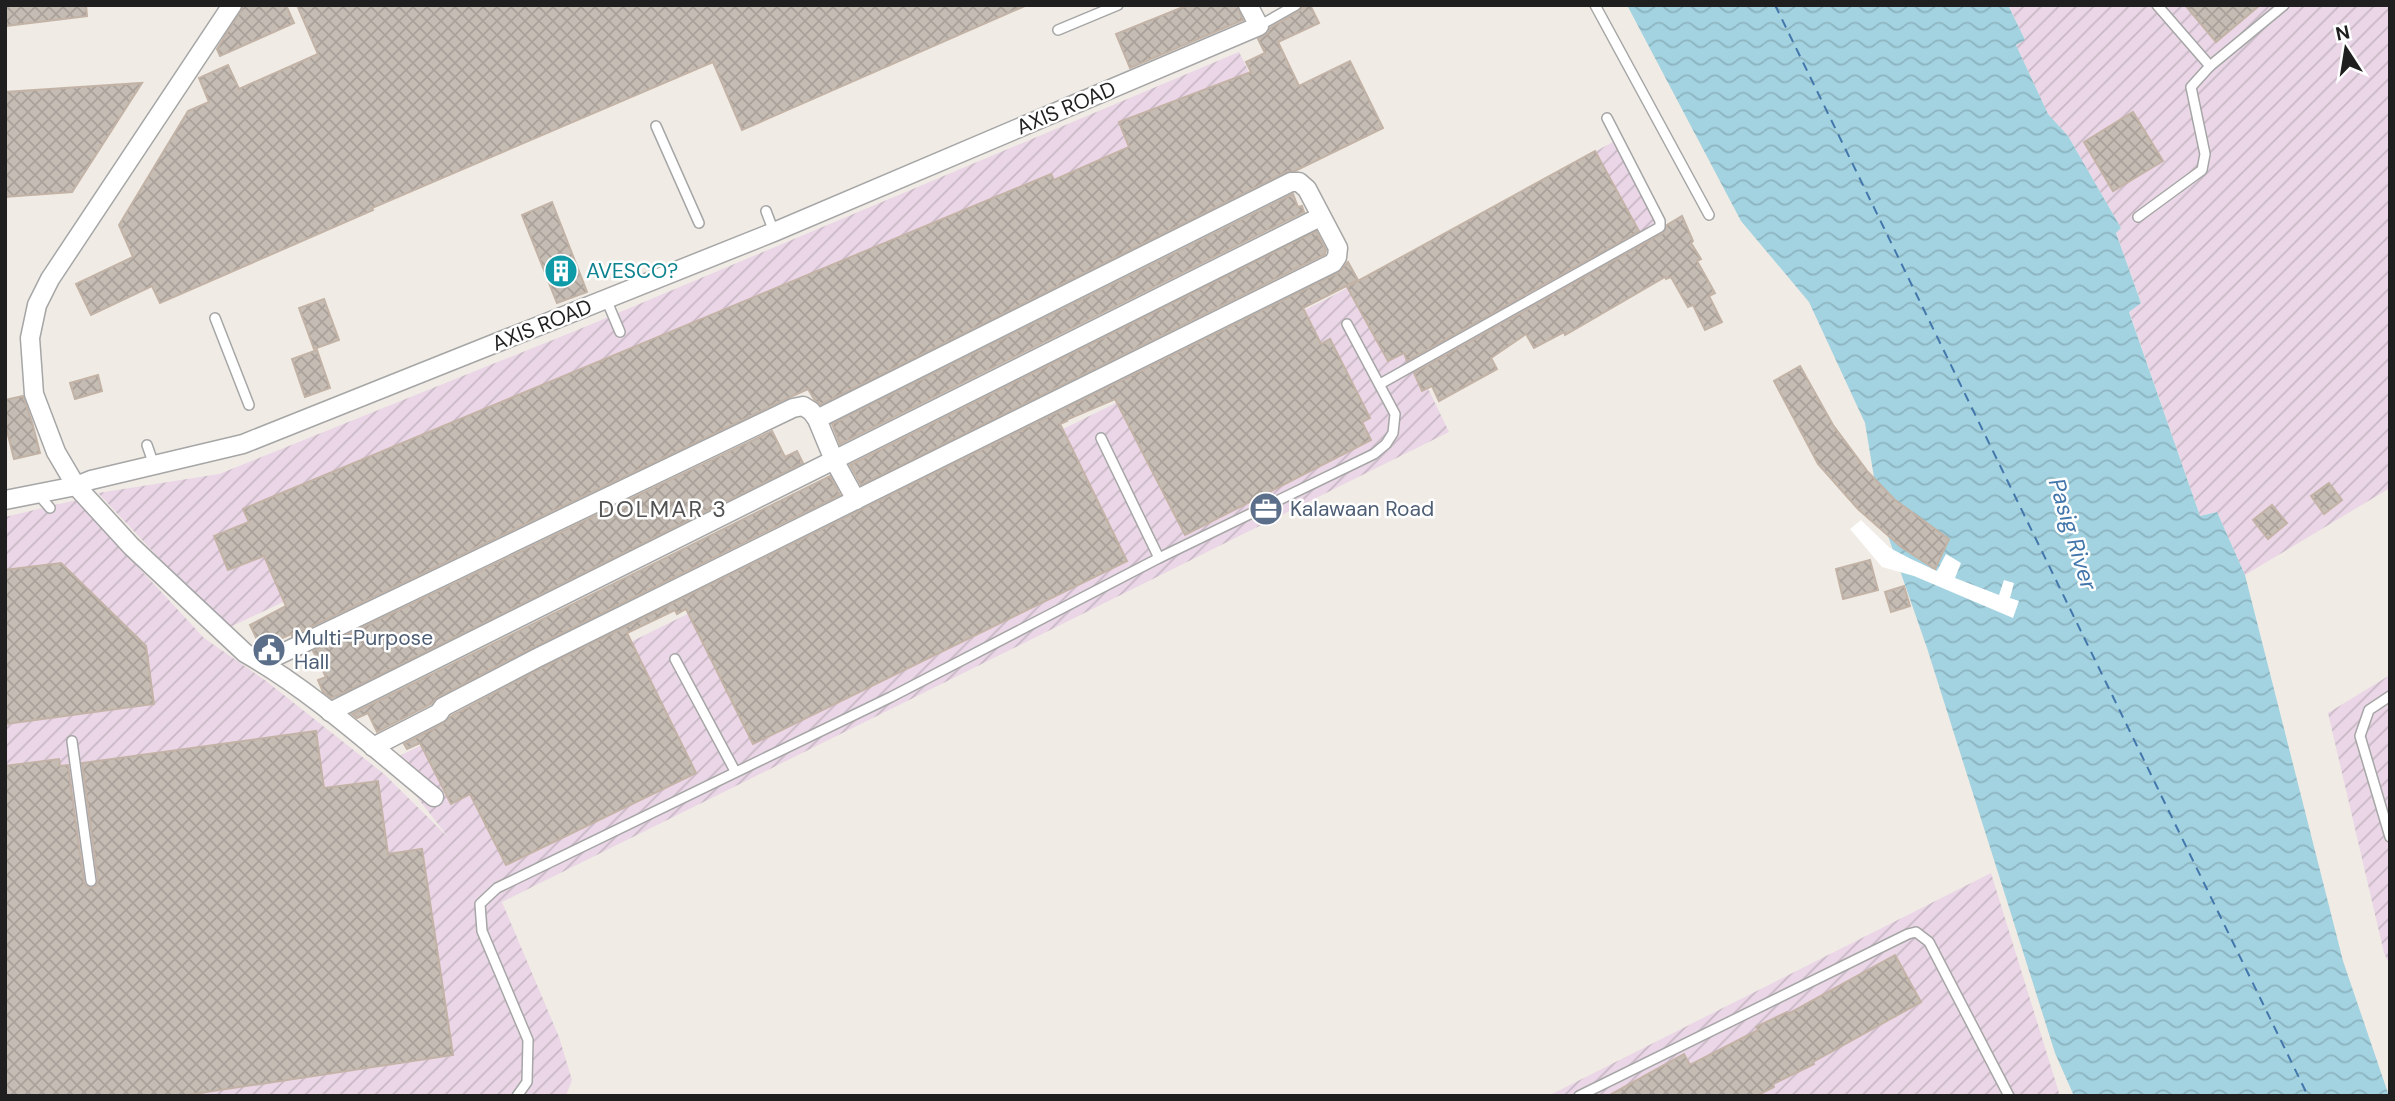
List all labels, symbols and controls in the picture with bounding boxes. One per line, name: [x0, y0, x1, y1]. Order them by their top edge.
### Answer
north arrow: [2311, 14, 2381, 84]
text: N: [2333, 19, 2352, 47]
street label: AXIS ROAD: [1012, 75, 1120, 141]
building icon: AVESCO?: [542, 252, 580, 290]
place label: AVESCO?: [586, 257, 678, 285]
street label: AXIS ROAD: [488, 292, 596, 358]
water label: Pasig River: [2042, 474, 2105, 595]
office icon: Kalawaan Road: [1247, 490, 1285, 528]
district label: DOLMAR 3: [598, 494, 728, 524]
place label: Kalawaan Road: [1290, 495, 1434, 523]
place label: Multi-Purpose Hall: [294, 624, 433, 676]
public building icon: Multi-Purpose Hall: [250, 631, 288, 669]

